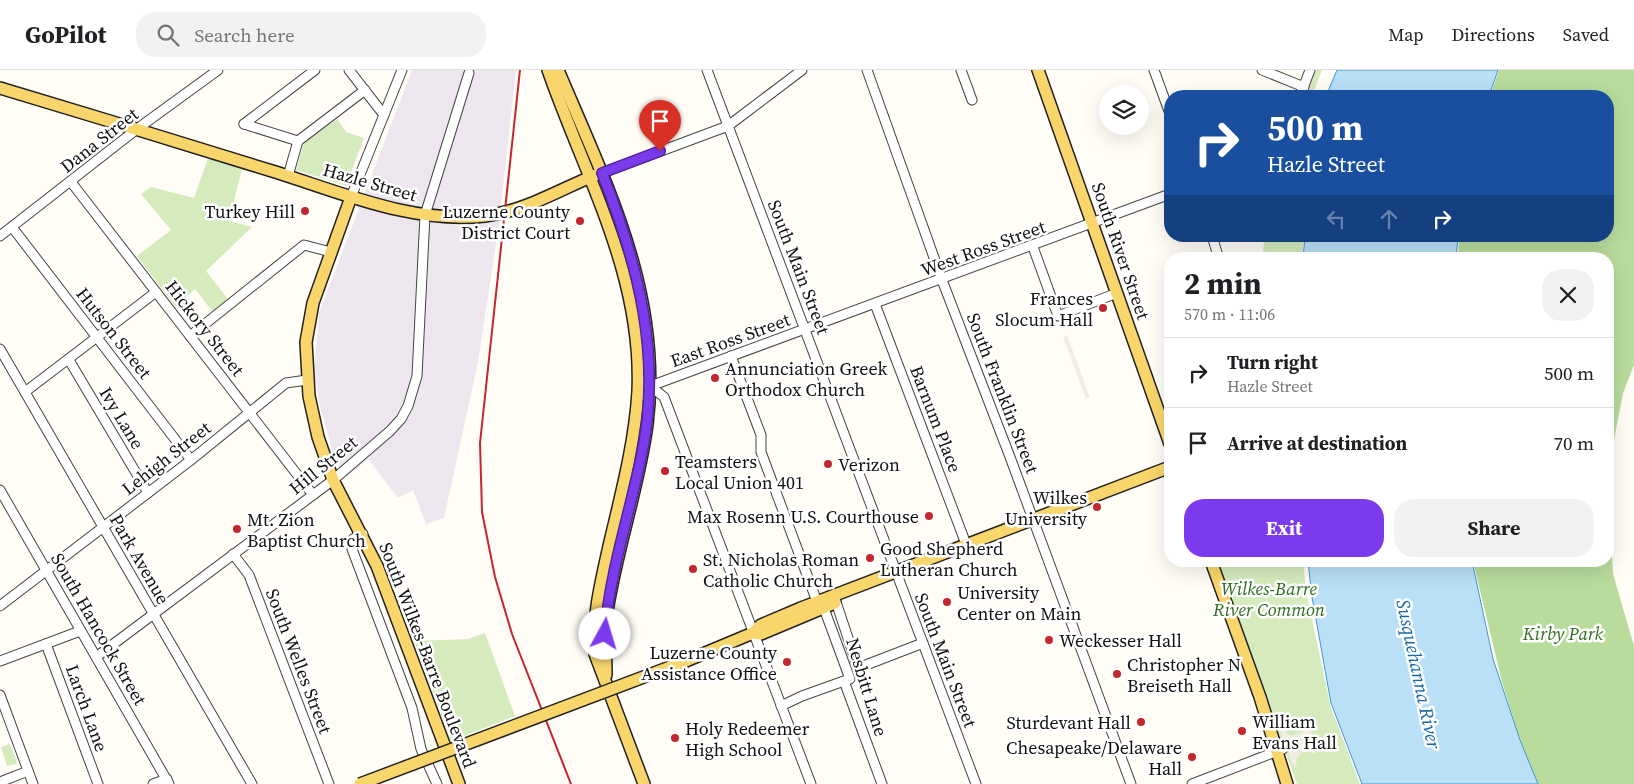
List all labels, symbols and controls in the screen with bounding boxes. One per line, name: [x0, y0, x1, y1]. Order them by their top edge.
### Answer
search box: [136, 12, 486, 57]
text: GoPilot: [25, 18, 106, 51]
icon: search: [154, 21, 182, 49]
text: Search here: [194, 22, 295, 48]
text: Map: [1388, 22, 1424, 47]
text: Directions: [1452, 22, 1535, 47]
text: Saved: [1563, 22, 1609, 47]
map controls: [1099, 85, 1149, 135]
button: layers: [1099, 85, 1149, 135]
pin: [639, 100, 681, 151]
street label: Dana Street: [55, 102, 143, 178]
text: 500 m: [1267, 104, 1363, 152]
icon: arrive: [646, 107, 674, 135]
icon: right: [1184, 110, 1249, 175]
text: Hazle Street: [1267, 149, 1385, 179]
street label: Hazle Street: [320, 157, 420, 207]
street label: South River Street: [1086, 179, 1156, 323]
street label: South Main Street: [762, 196, 836, 338]
place label: Turkey Hill: [204, 199, 295, 224]
place label: Luzerne County District Court: [442, 199, 571, 245]
marker: Turkey Hill: [299, 205, 311, 217]
icon: left: [1322, 205, 1350, 233]
icon: ahead: [1375, 205, 1403, 233]
icon: right: [1428, 205, 1456, 233]
street label: West Ross Street: [917, 214, 1049, 282]
marker: Luzerne County District Court: [574, 215, 586, 227]
text: 2 min: [1184, 263, 1262, 304]
button: close: [1542, 269, 1594, 321]
street label: Hickory Street: [160, 275, 250, 381]
street label: Hutson Street: [70, 282, 158, 384]
place label: Frances Slocum Hall: [995, 286, 1093, 332]
marker: Frances Slocum Hall: [1097, 302, 1109, 314]
text: 570 m · 11:06: [1184, 303, 1275, 325]
street label: East Ross Street: [667, 307, 793, 373]
street label: South Franklin Street: [961, 309, 1045, 477]
text: Turn right: [1227, 349, 1318, 375]
place label: Annunciation Greek Orthodox Church: [725, 356, 887, 402]
icon: right: [1184, 359, 1212, 387]
text: 500 m: [1544, 360, 1594, 386]
street label: Barnum Place: [904, 362, 968, 476]
marker: Annunciation Greek Orthodox Church: [709, 372, 721, 384]
text: Hazle Street: [1227, 375, 1313, 397]
street label: Ivy Lane: [94, 382, 150, 454]
street label: Lehigh Street: [116, 415, 216, 501]
icon: arrive: [1184, 429, 1212, 457]
street label: Hill Street: [284, 430, 362, 500]
text: Arrive at destination: [1227, 430, 1407, 456]
text: 70 m: [1553, 430, 1594, 456]
place label: Teamsters Local Union 401: [675, 449, 804, 495]
place label: Verizon: [838, 452, 900, 477]
marker: Verizon: [822, 458, 834, 470]
marker: Teamsters Local Union 401: [659, 465, 671, 477]
place label: Wilkes University: [1005, 485, 1088, 531]
button: Exit: [1184, 499, 1384, 557]
button: Share: [1394, 499, 1594, 557]
marker: Wilkes University: [1091, 501, 1103, 513]
place label: Max Rosenn U.S. Courthouse: [687, 504, 919, 529]
place label: Mt. Zion Baptist Church: [247, 507, 366, 553]
street label: Park Avenue: [104, 509, 176, 609]
marker: Max Rosenn U.S. Courthouse: [923, 510, 935, 522]
marker: Mt. Zion Baptist Church: [231, 523, 243, 535]
place label: Good Shepherd Lutheran Church: [880, 536, 1018, 582]
street label: South Wilkes-Barre Boulevard: [373, 539, 483, 771]
place label: St. Nicholas Roman Catholic Church: [703, 547, 859, 593]
street label: South Hancock Street: [45, 548, 153, 710]
marker: Good Shepherd Lutheran Church: [864, 552, 876, 564]
marker: St. Nicholas Roman Catholic Church: [687, 563, 699, 575]
park label: Wilkes-Barre River Common: [1212, 576, 1325, 622]
place label: University Center on Main: [957, 580, 1082, 626]
street label: South Welles Street: [260, 585, 338, 737]
street label: South Main Street: [909, 589, 983, 731]
marker: University Center on Main: [941, 596, 953, 608]
water label: Susquehanna River: [1390, 597, 1448, 753]
position arrow: [578, 607, 630, 659]
park label: Kirby Park: [1522, 621, 1604, 646]
place label: Weckesser Hall: [1059, 628, 1182, 653]
marker: Weckesser Hall: [1043, 634, 1055, 646]
street label: Nesbitt Lane: [840, 635, 894, 739]
place label: Luzerne County Assistance Office: [641, 640, 778, 686]
place label: Christopher N Breiseth Hall: [1127, 652, 1241, 698]
marker: Luzerne County Assistance Office: [781, 656, 793, 668]
street label: Larch Lane: [60, 661, 114, 755]
marker: Christopher N Breiseth Hall: [1111, 668, 1123, 680]
place label: William Evans Hall: [1252, 709, 1337, 755]
place label: Sturdevant Hall: [1007, 710, 1131, 735]
place label: Holy Redeemer High School: [685, 716, 810, 762]
marker: Sturdevant Hall: [1135, 716, 1147, 728]
marker: William Evans Hall: [1236, 725, 1248, 737]
marker: Holy Redeemer High School: [669, 732, 681, 744]
place label: Chesapeake/Delaware Hall: [1006, 735, 1182, 781]
marker: Chesapeake/Delaware Hall: [1186, 751, 1198, 763]

